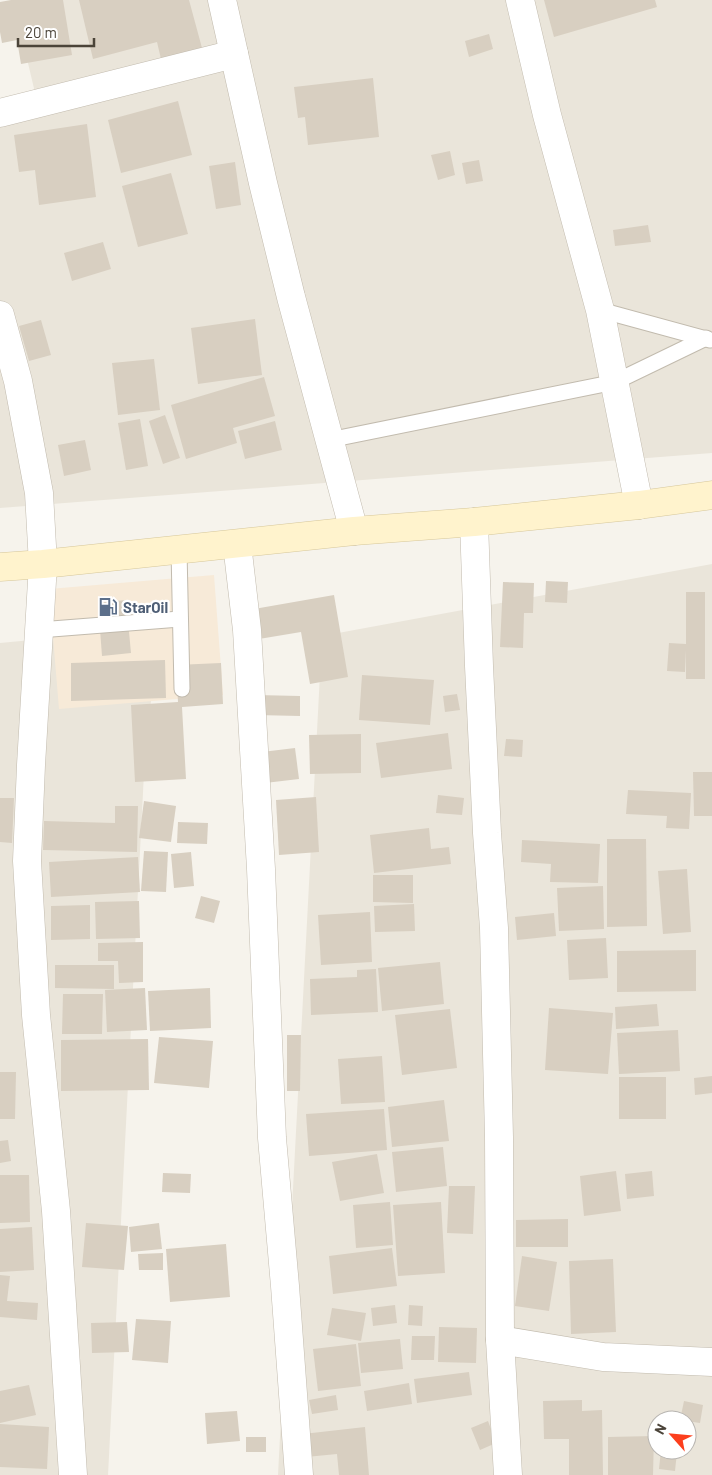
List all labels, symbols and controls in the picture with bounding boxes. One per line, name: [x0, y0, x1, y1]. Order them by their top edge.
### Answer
scale bar: [18, 15, 94, 47]
text: 20 m: [25, 23, 57, 41]
fuel station icon: StarOil: [97, 596, 119, 618]
place label: StarOil: [123, 598, 168, 616]
north arrow: [647, 1410, 697, 1460]
text: N: [650, 1421, 670, 1437]

